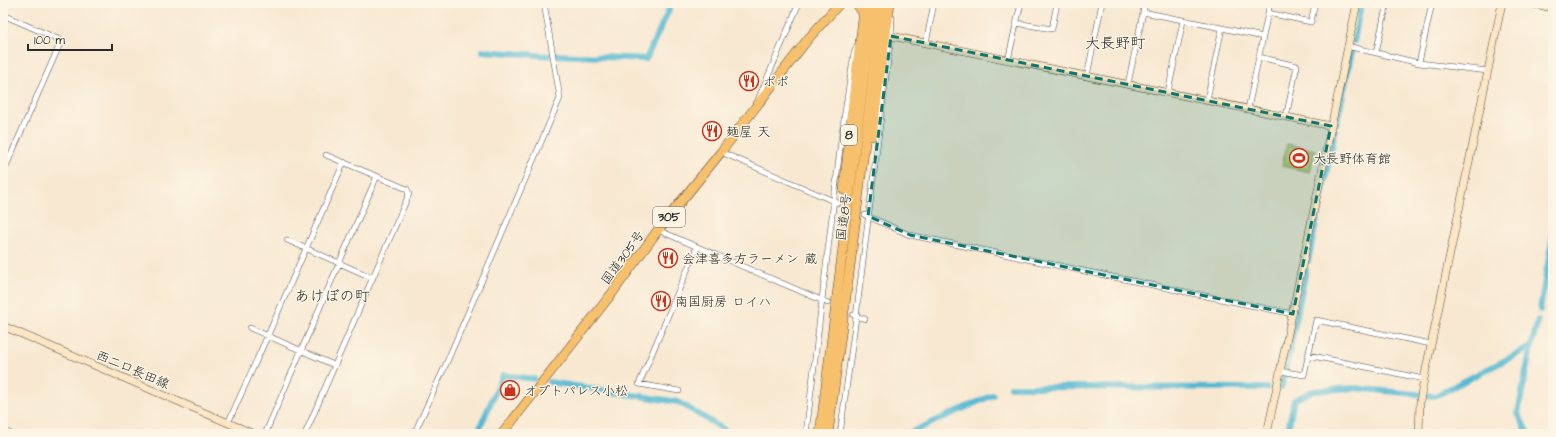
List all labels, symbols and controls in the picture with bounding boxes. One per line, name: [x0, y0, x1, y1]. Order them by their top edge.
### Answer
scale bar: [28, 26, 112, 52]
text: 100 m: [34, 32, 65, 49]
district label: 大長野町: [1085, 33, 1146, 54]
restaurant icon: ポポ: [738, 70, 760, 92]
place label: ポポ: [763, 73, 789, 91]
restaurant icon: 麺屋 天: [701, 120, 723, 142]
place label: 麺屋 天: [726, 123, 770, 141]
road number: 8: [841, 125, 857, 145]
sports icon: 大長野体育館: [1288, 147, 1310, 169]
place label: 大長野体育館: [1313, 150, 1391, 168]
street label: 国道8号: [832, 192, 856, 242]
road number: 305: [653, 207, 685, 227]
street label: 国道305号: [597, 227, 649, 288]
restaurant icon: 会津喜多方ラーメン 蔵: [657, 247, 679, 269]
place label: 会津喜多方ラーメン 蔵: [682, 250, 817, 268]
district label: あけぼの町: [294, 286, 370, 307]
restaurant icon: 南国厨房 ロイハ: [650, 290, 672, 312]
place label: 南国厨房 ロイハ: [675, 293, 771, 311]
street label: 西二口長田線: [93, 346, 173, 394]
shop icon: オプトパレス小松: [499, 379, 521, 401]
place label: オプトパレス小松: [524, 382, 628, 400]

